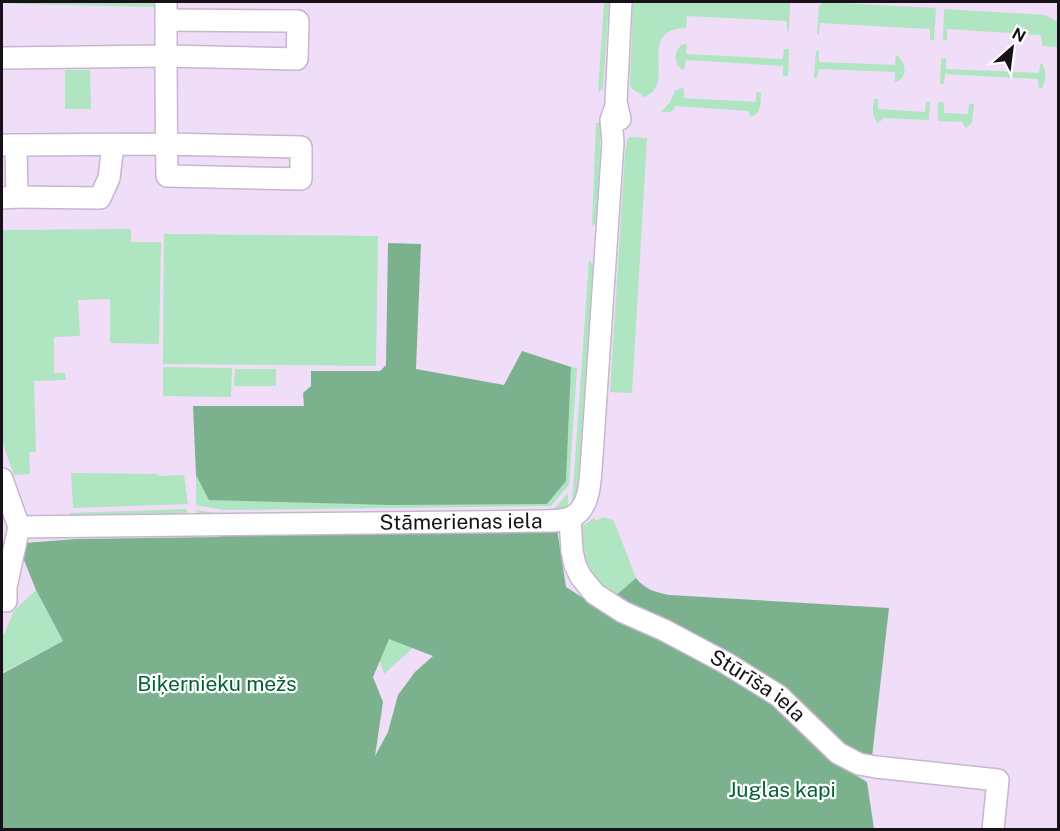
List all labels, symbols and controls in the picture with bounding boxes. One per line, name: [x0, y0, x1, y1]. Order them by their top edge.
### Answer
north arrow: [982, 18, 1042, 78]
text: N: [1009, 24, 1029, 47]
street label: Stāmerienas iela: [379, 508, 543, 535]
street label: Stūrīša iela: [706, 644, 811, 727]
park label: Biķernieku mežs: [137, 671, 297, 696]
park label: Juglas kapi: [728, 777, 836, 802]

